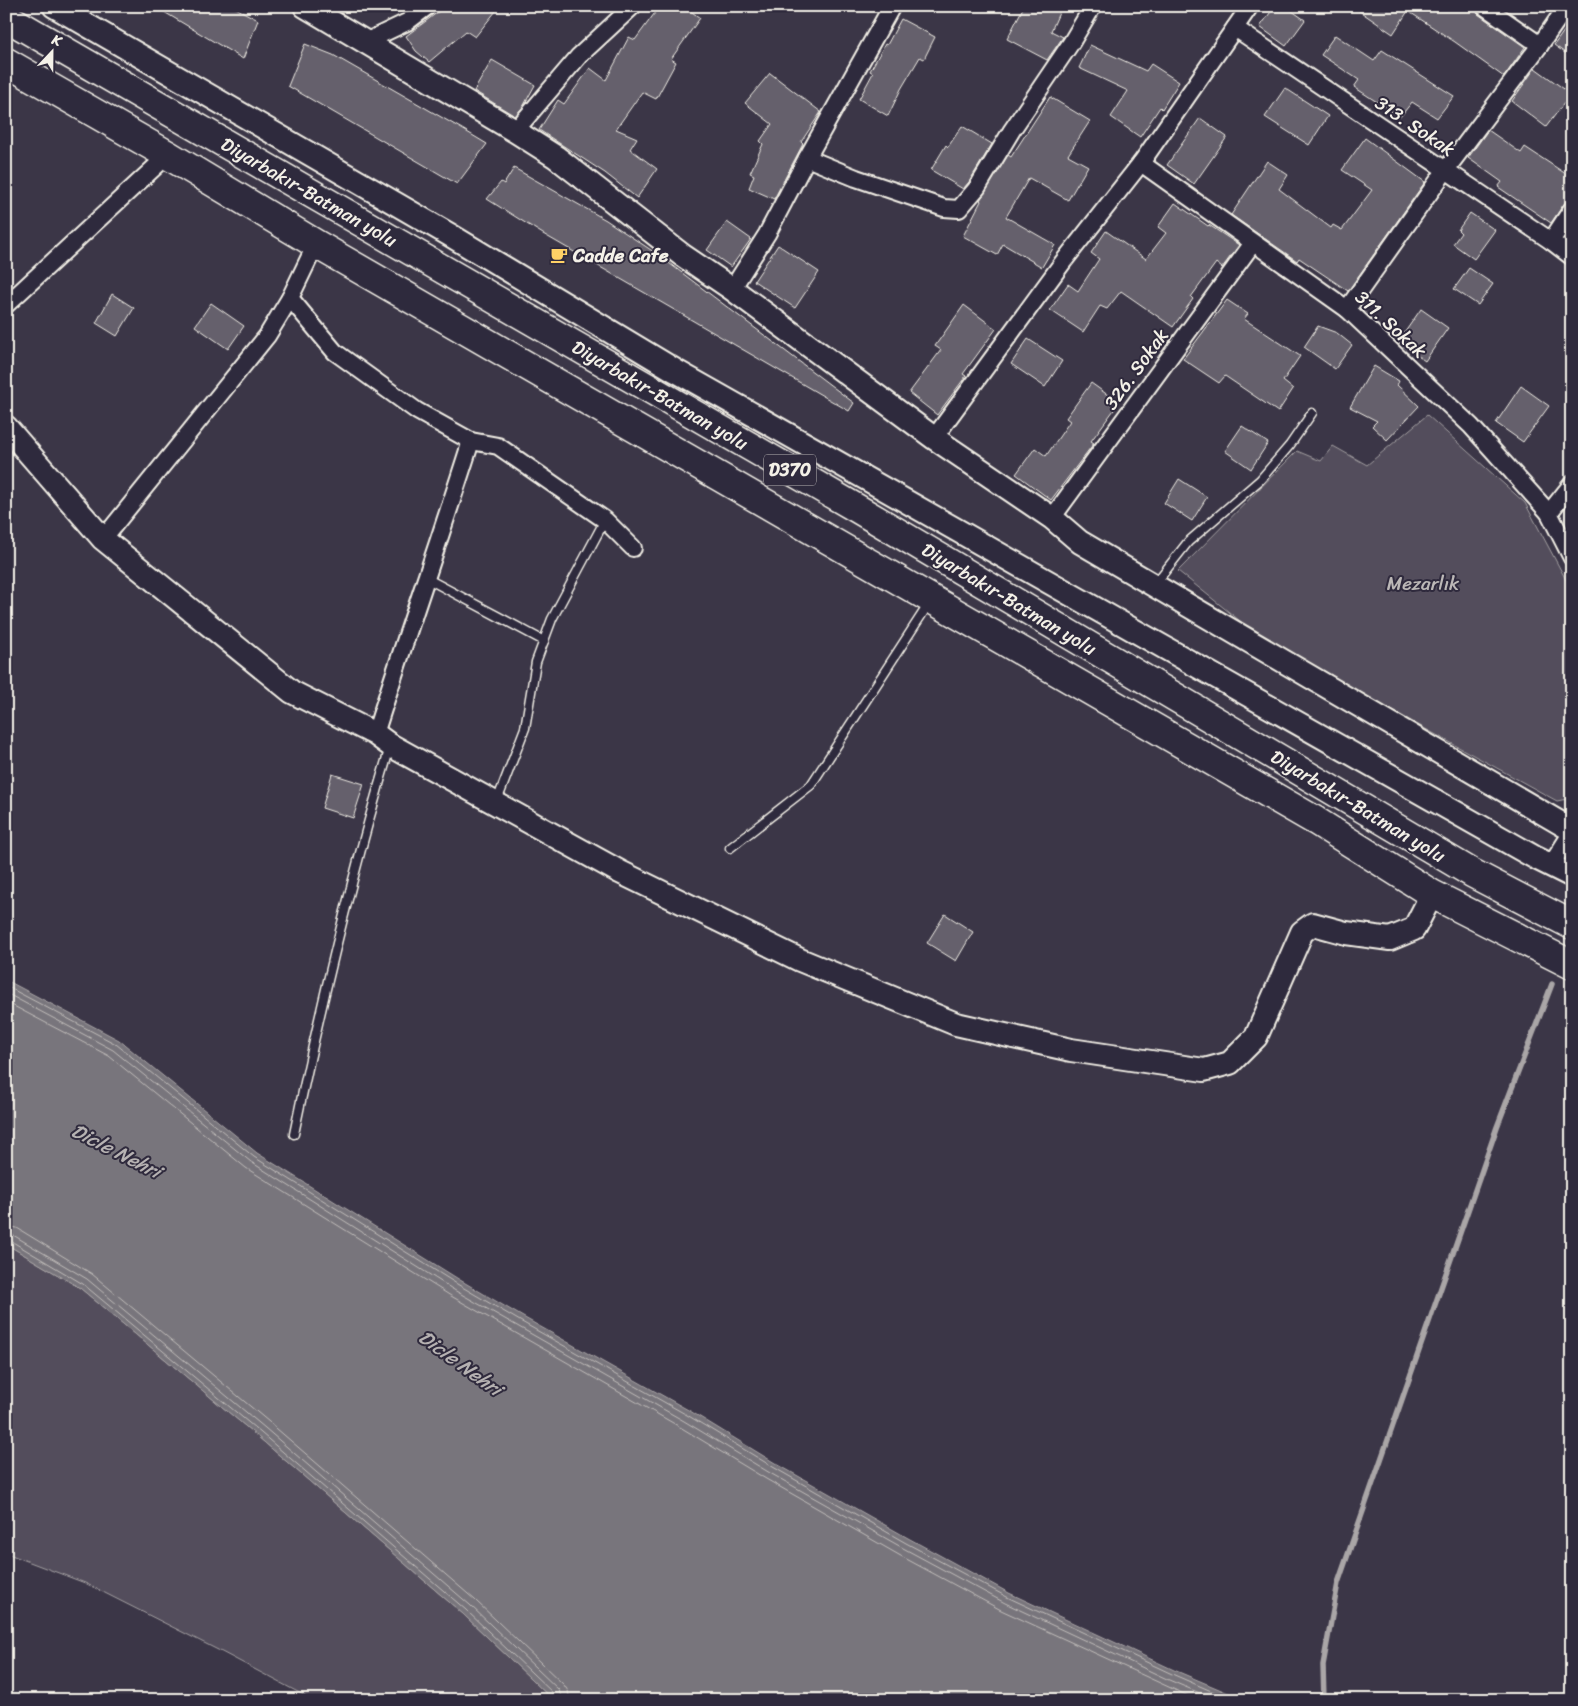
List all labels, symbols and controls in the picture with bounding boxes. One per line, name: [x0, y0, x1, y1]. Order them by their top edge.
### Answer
text: K: [47, 27, 67, 54]
north arrow: [28, 28, 78, 78]
street label: 313. Sokak: [1368, 87, 1462, 165]
street label: Diyarbakır-Batman yolu: [214, 128, 404, 256]
place label: Cadde Cafe: [572, 239, 669, 272]
cafe icon: Cadde Cafe: [549, 245, 569, 265]
street label: 311. Sokak: [1347, 282, 1435, 366]
street label: 326. Sokak: [1095, 321, 1177, 417]
street label: Diyarbakır-Batman yolu: [565, 331, 755, 459]
road number: D370: [764, 454, 816, 486]
street label: Diyarbakır-Batman yolu: [915, 533, 1103, 665]
park label: Mezarlık: [1387, 567, 1460, 600]
street label: Diyarbakır-Batman yolu: [1264, 740, 1452, 872]
water label: Dicle Nehri: [65, 1113, 171, 1191]
water label: Dicle Nehri: [411, 1320, 513, 1408]

